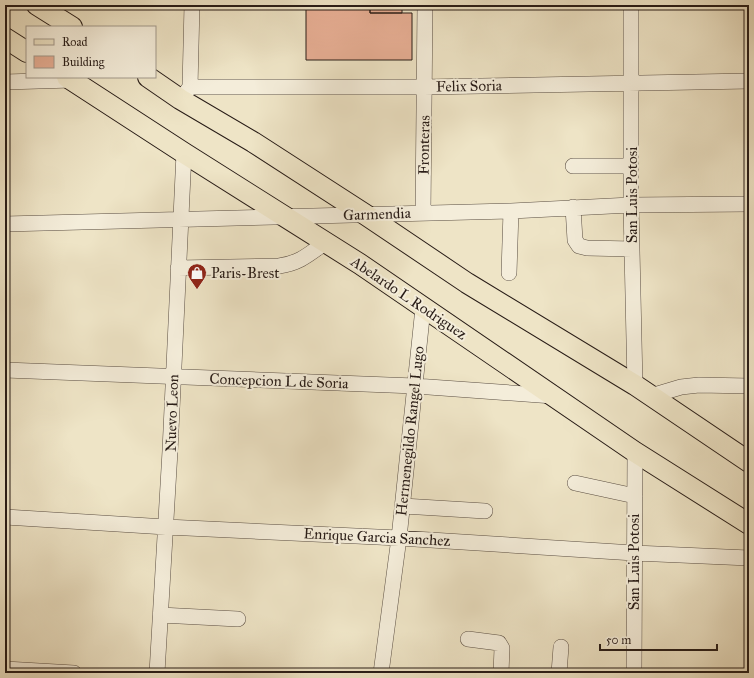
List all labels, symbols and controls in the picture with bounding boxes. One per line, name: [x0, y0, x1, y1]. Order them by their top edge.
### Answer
legend: [26, 26, 156, 78]
text: Road: [62, 35, 88, 49]
text: Building: [62, 55, 105, 70]
street label: Felix Soria: [436, 76, 503, 96]
street label: Fronteras: [414, 115, 434, 175]
street label: San Luis Potosi: [623, 147, 641, 243]
street label: Garmendia: [343, 204, 412, 224]
street label: Abelardo L Rodriguez: [347, 252, 470, 344]
shop icon: Paris-Brest: [186, 262, 208, 290]
place label: Paris-Brest: [211, 264, 280, 282]
street label: Hermenegildo Rangel Lugo: [392, 345, 428, 517]
street label: Concepcion L de Soria: [209, 370, 350, 392]
street label: Nuevo Leon: [162, 374, 182, 452]
street label: San Luis Potosi: [625, 514, 643, 610]
street label: Enrique Garcia Sanchez: [303, 524, 451, 551]
scale bar: [600, 626, 717, 652]
text: 50 m: [606, 633, 631, 647]

